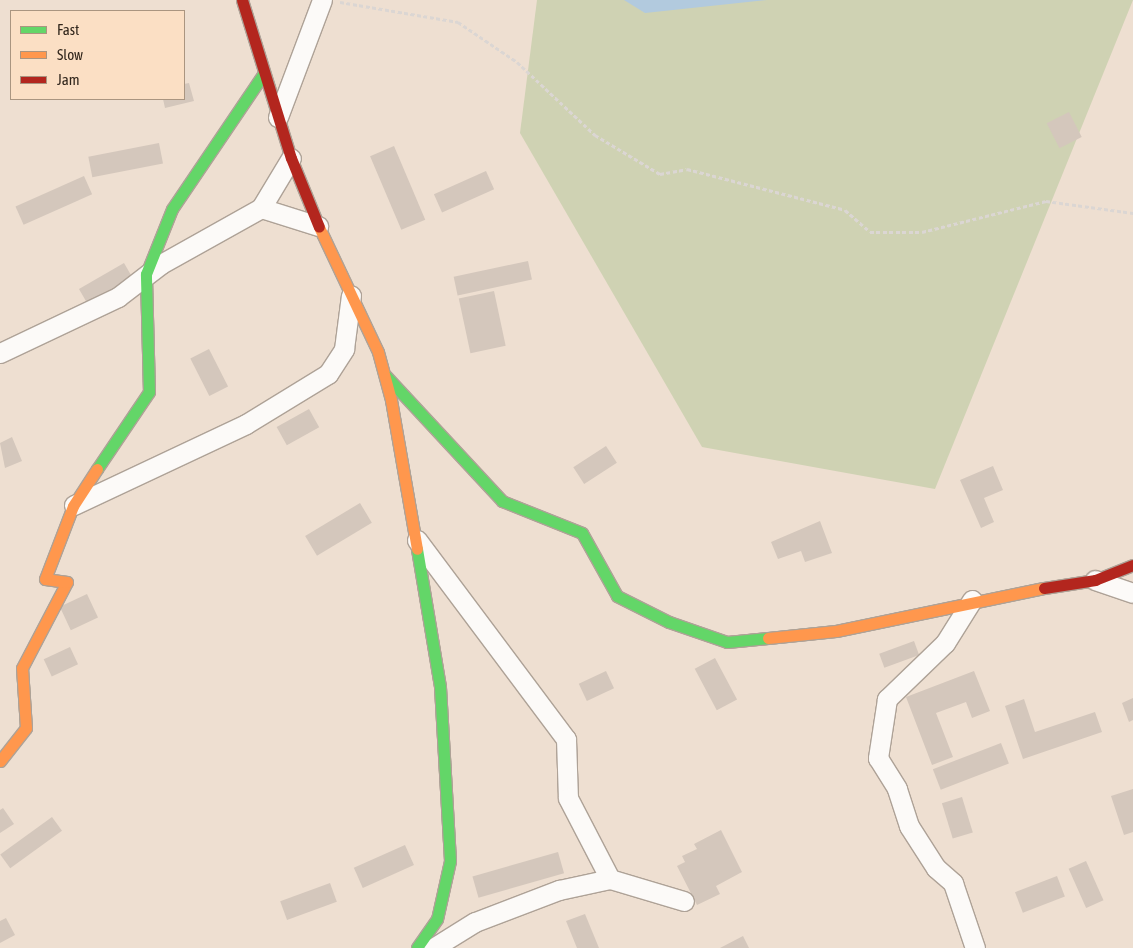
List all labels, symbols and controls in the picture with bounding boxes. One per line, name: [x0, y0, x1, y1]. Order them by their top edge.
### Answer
legend: [10, 10, 185, 100]
text: Fast: [57, 21, 79, 38]
text: Slow: [57, 46, 83, 63]
text: Jam: [57, 71, 80, 88]

